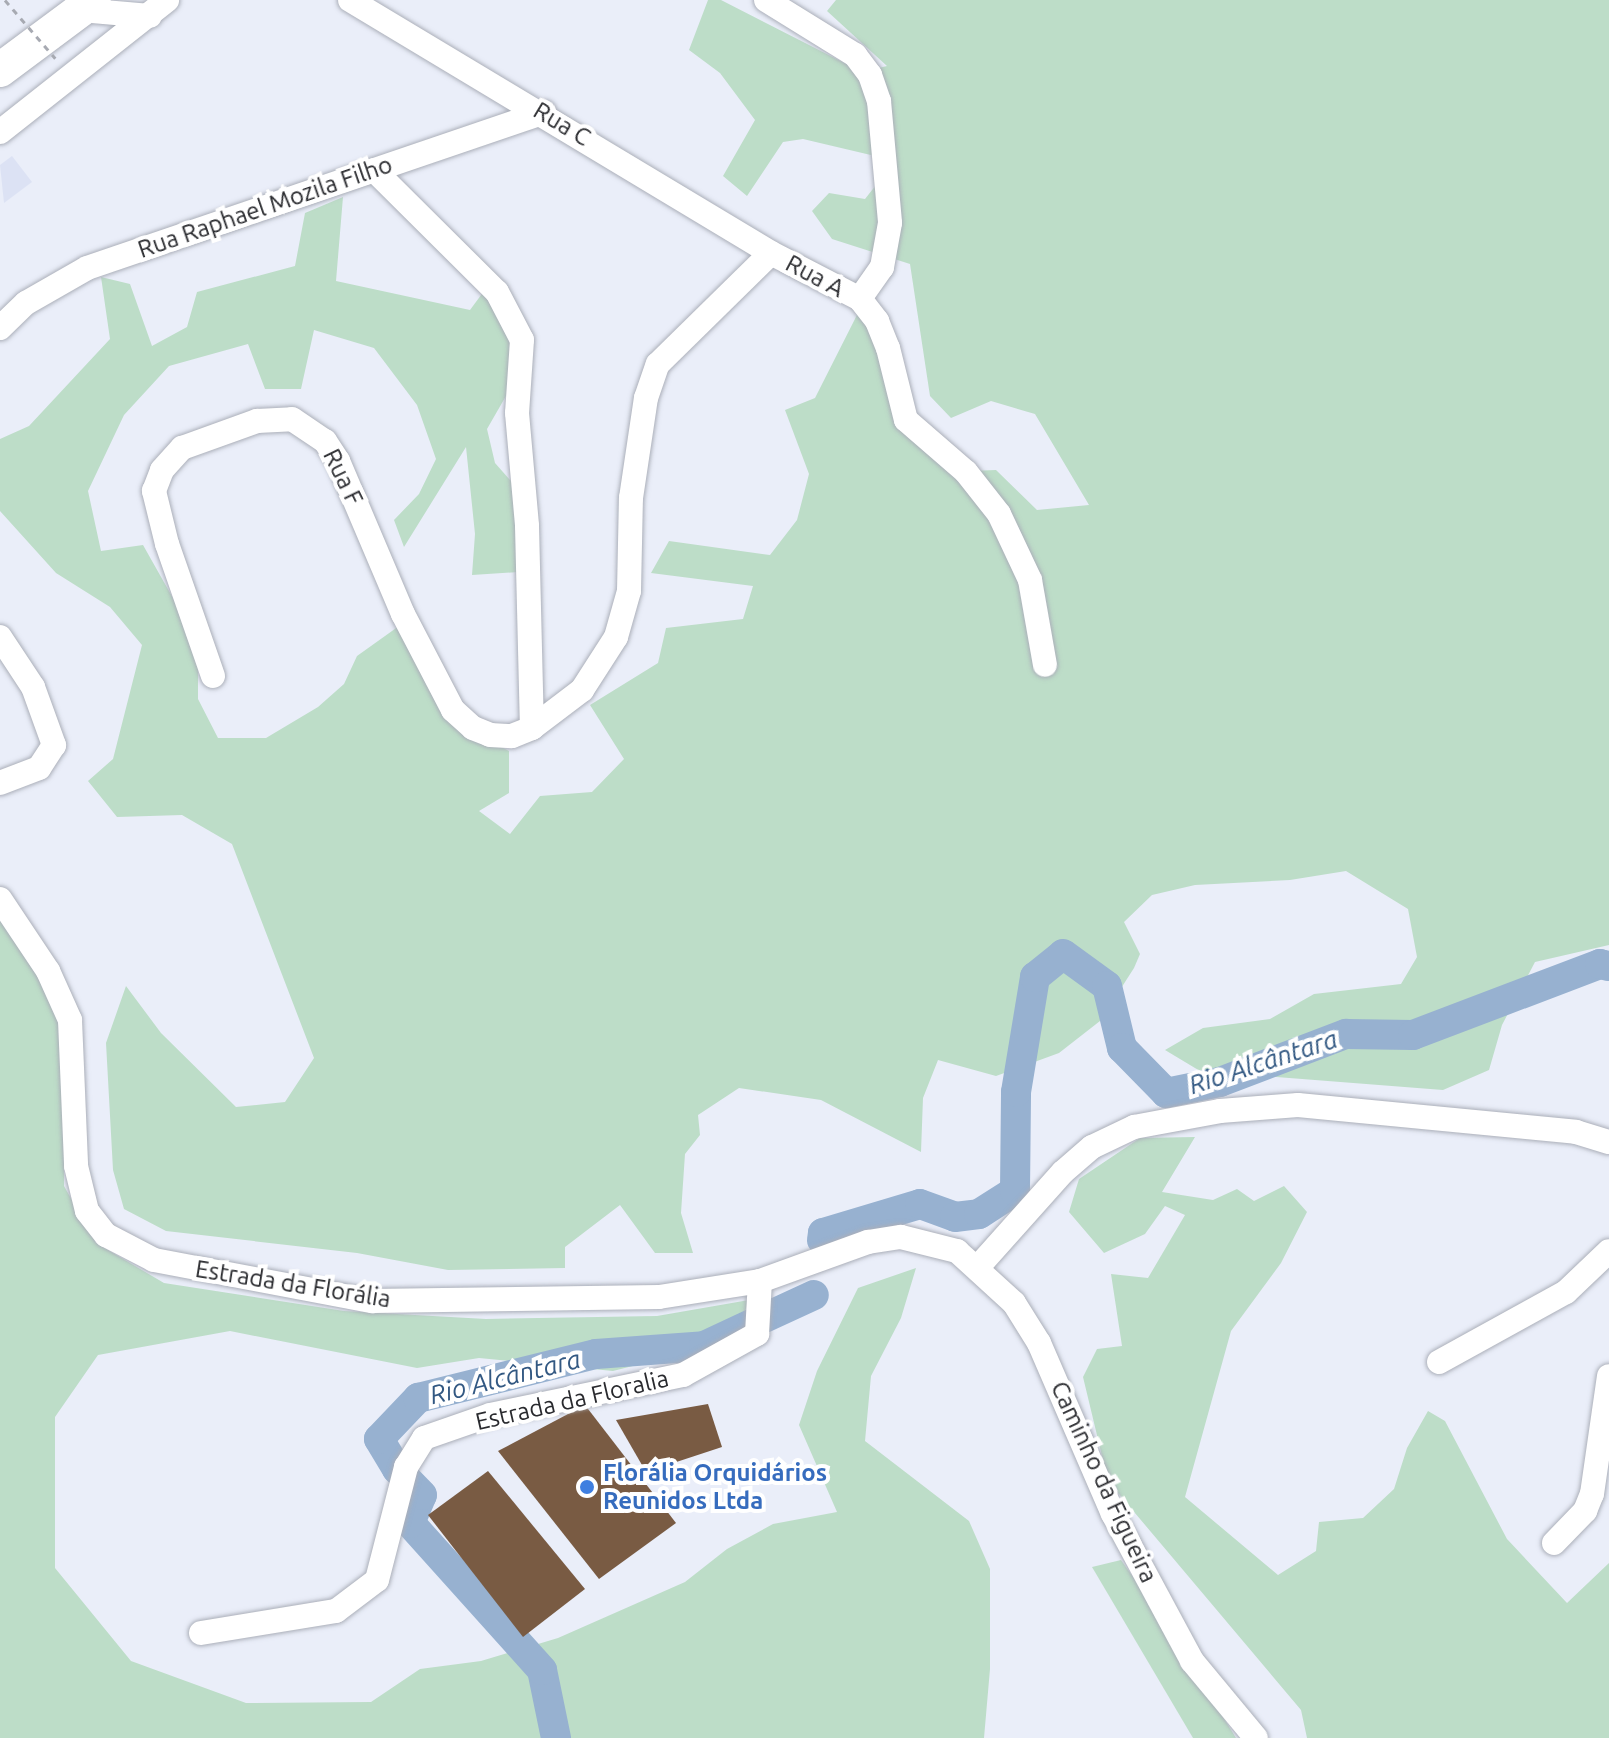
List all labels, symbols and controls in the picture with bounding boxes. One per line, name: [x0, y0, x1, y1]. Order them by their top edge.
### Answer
street label: Rua C: [528, 96, 596, 152]
street label: Rua Raphael Mozila Filho: [134, 150, 396, 264]
street label: Rua A: [781, 249, 849, 303]
street label: Rua F: [317, 444, 369, 510]
water label: Rio Alcântara: [1185, 1023, 1341, 1101]
street label: Estrada da Florália: [193, 1254, 393, 1314]
water label: Rio Alcântara: [426, 1343, 584, 1411]
street label: Estrada da Floralia: [473, 1364, 671, 1436]
street label: Caminho da Figueira: [1045, 1377, 1163, 1587]
place label: Florália Orquidários Reunidos Ltda: [603, 1459, 827, 1515]
marker: Florália Orquidários Reunidos Ltda: [578, 1478, 596, 1496]

